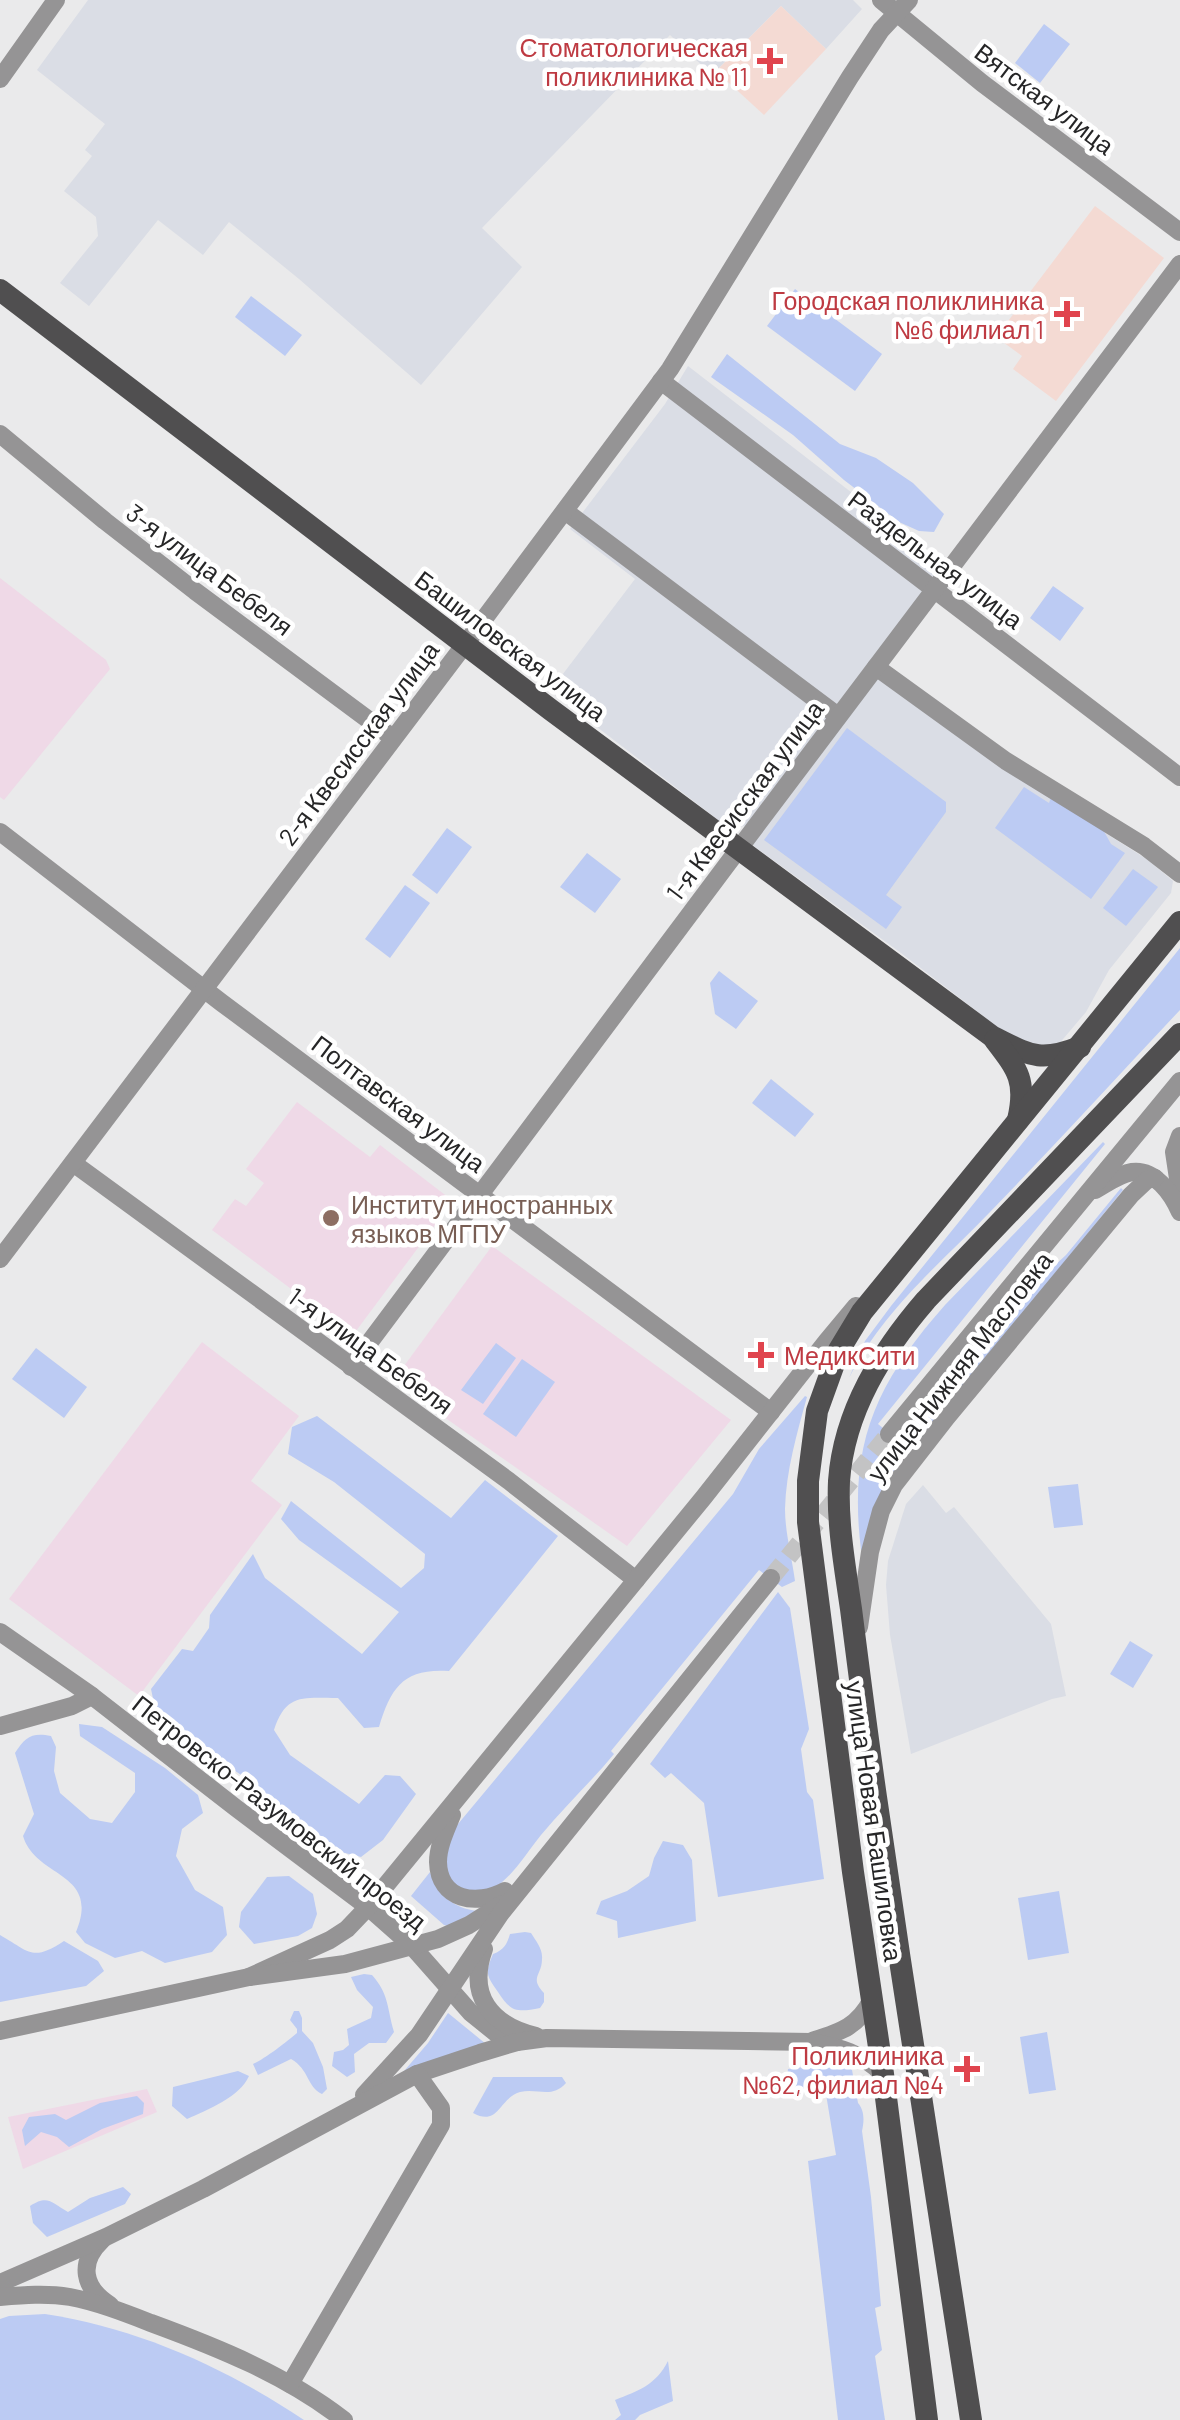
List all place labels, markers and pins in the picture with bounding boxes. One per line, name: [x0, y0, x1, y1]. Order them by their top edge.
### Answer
place label: Стоматологическая поликлиника № 11: [520, 32, 748, 91]
marker: Стоматологическая поликлиника № 11: [757, 48, 783, 74]
place label: Городская поликлиника №6 филиал 1: [772, 285, 1044, 344]
marker: Городская поликлиника №6 филиал 1: [1054, 301, 1080, 327]
place label: Институт иностранных языков МГПУ: [351, 1189, 613, 1248]
marker: Институт иностранных языков МГПУ: [320, 1207, 342, 1229]
place label: МедикСити: [784, 1340, 915, 1370]
marker: МедикСити: [748, 1342, 774, 1368]
place label: Поликлиника №62, филиал №4: [742, 2040, 944, 2099]
marker: Поликлиника №62, филиал №4: [954, 2056, 980, 2082]

